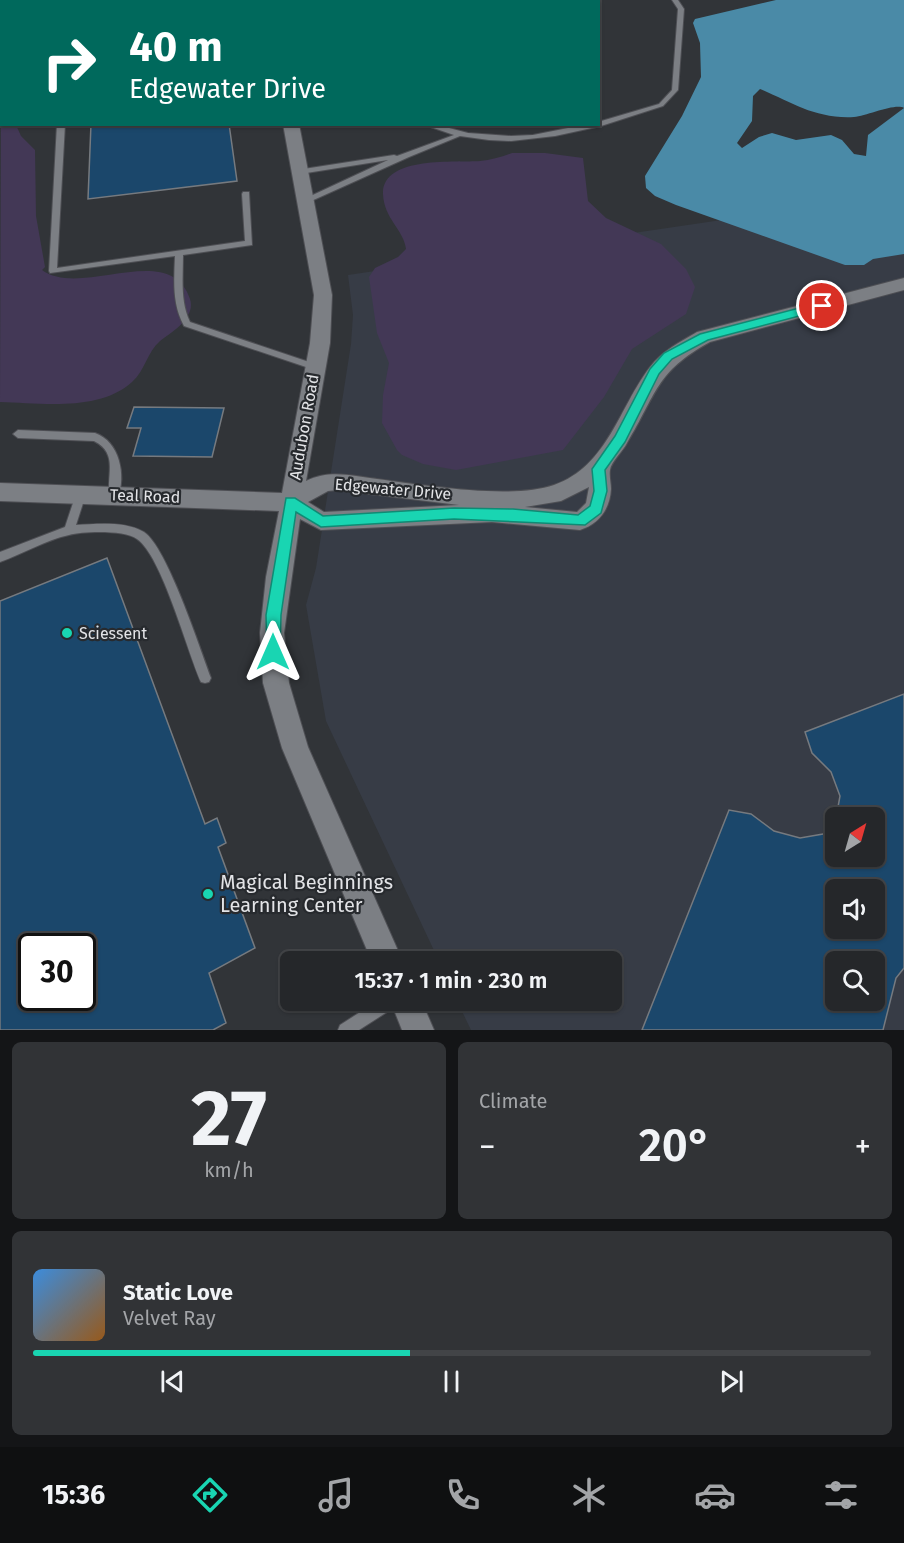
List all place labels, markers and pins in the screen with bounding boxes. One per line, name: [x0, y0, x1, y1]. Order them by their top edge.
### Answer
pin: [796, 280, 847, 331]
place label: Sciessent: [79, 624, 147, 643]
marker: Sciessent: [60, 626, 74, 640]
place label: Magical Beginnings Learning Center: [220, 870, 393, 917]
marker: Magical Beginnings Learning Center: [201, 887, 215, 901]

